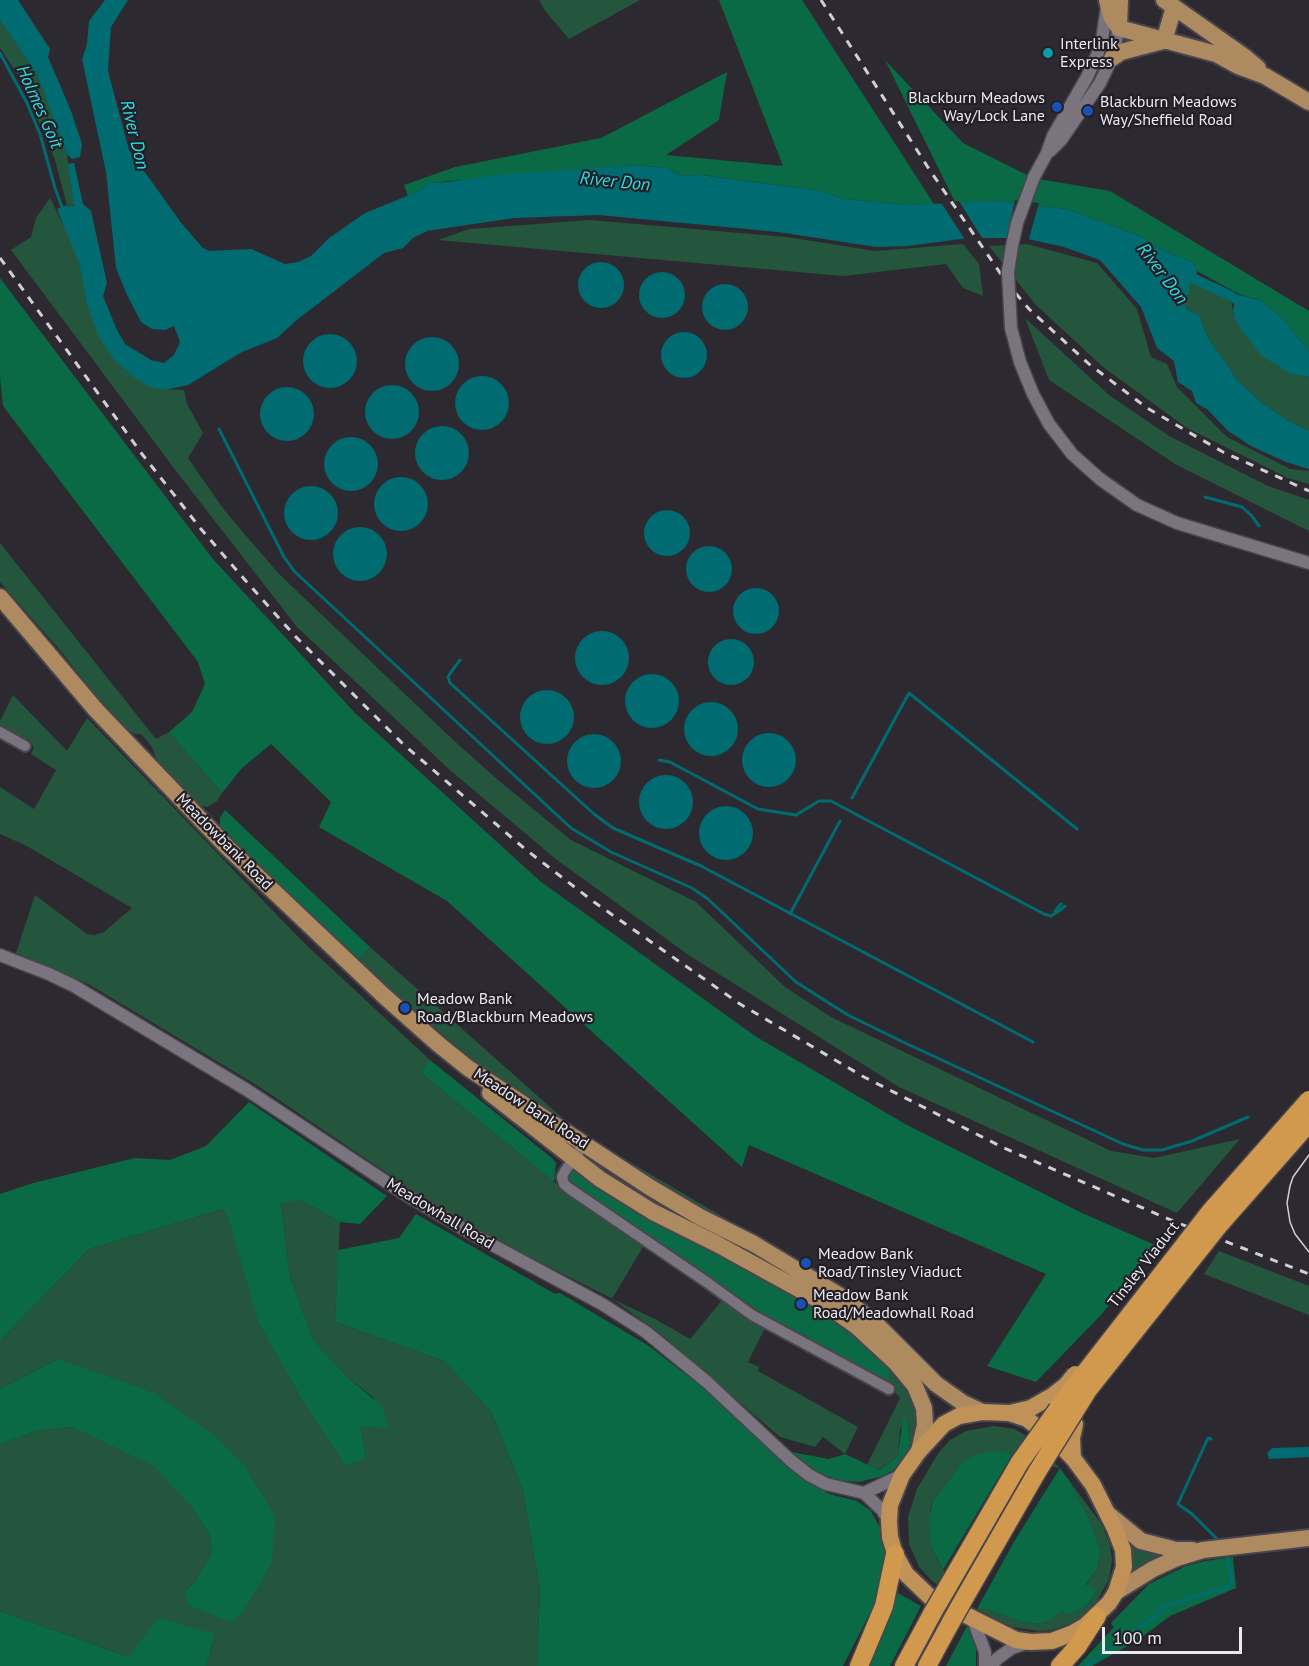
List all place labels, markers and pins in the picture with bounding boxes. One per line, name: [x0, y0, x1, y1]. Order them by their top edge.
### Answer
place label: Interlink Express: [1060, 34, 1118, 72]
marker: Interlink Express: [1041, 46, 1055, 60]
place label: Blackburn Meadows Way/Lock Lane: [908, 88, 1045, 126]
place label: Blackburn Meadows Way/Sheffield Road: [1100, 92, 1237, 130]
marker: Blackburn Meadows Way/Lock Lane: [1050, 100, 1064, 114]
marker: Blackburn Meadows Way/Sheffield Road: [1081, 104, 1095, 118]
place label: Meadow Bank Road/Blackburn Meadows: [417, 989, 593, 1027]
marker: Meadow Bank Road/Blackburn Meadows: [398, 1001, 412, 1015]
place label: Meadow Bank Road/Tinsley Viaduct: [818, 1244, 962, 1282]
marker: Meadow Bank Road/Tinsley Viaduct: [799, 1256, 813, 1270]
place label: Meadow Bank Road/Meadowhall Road: [813, 1285, 974, 1323]
marker: Meadow Bank Road/Meadowhall Road: [794, 1297, 808, 1311]

